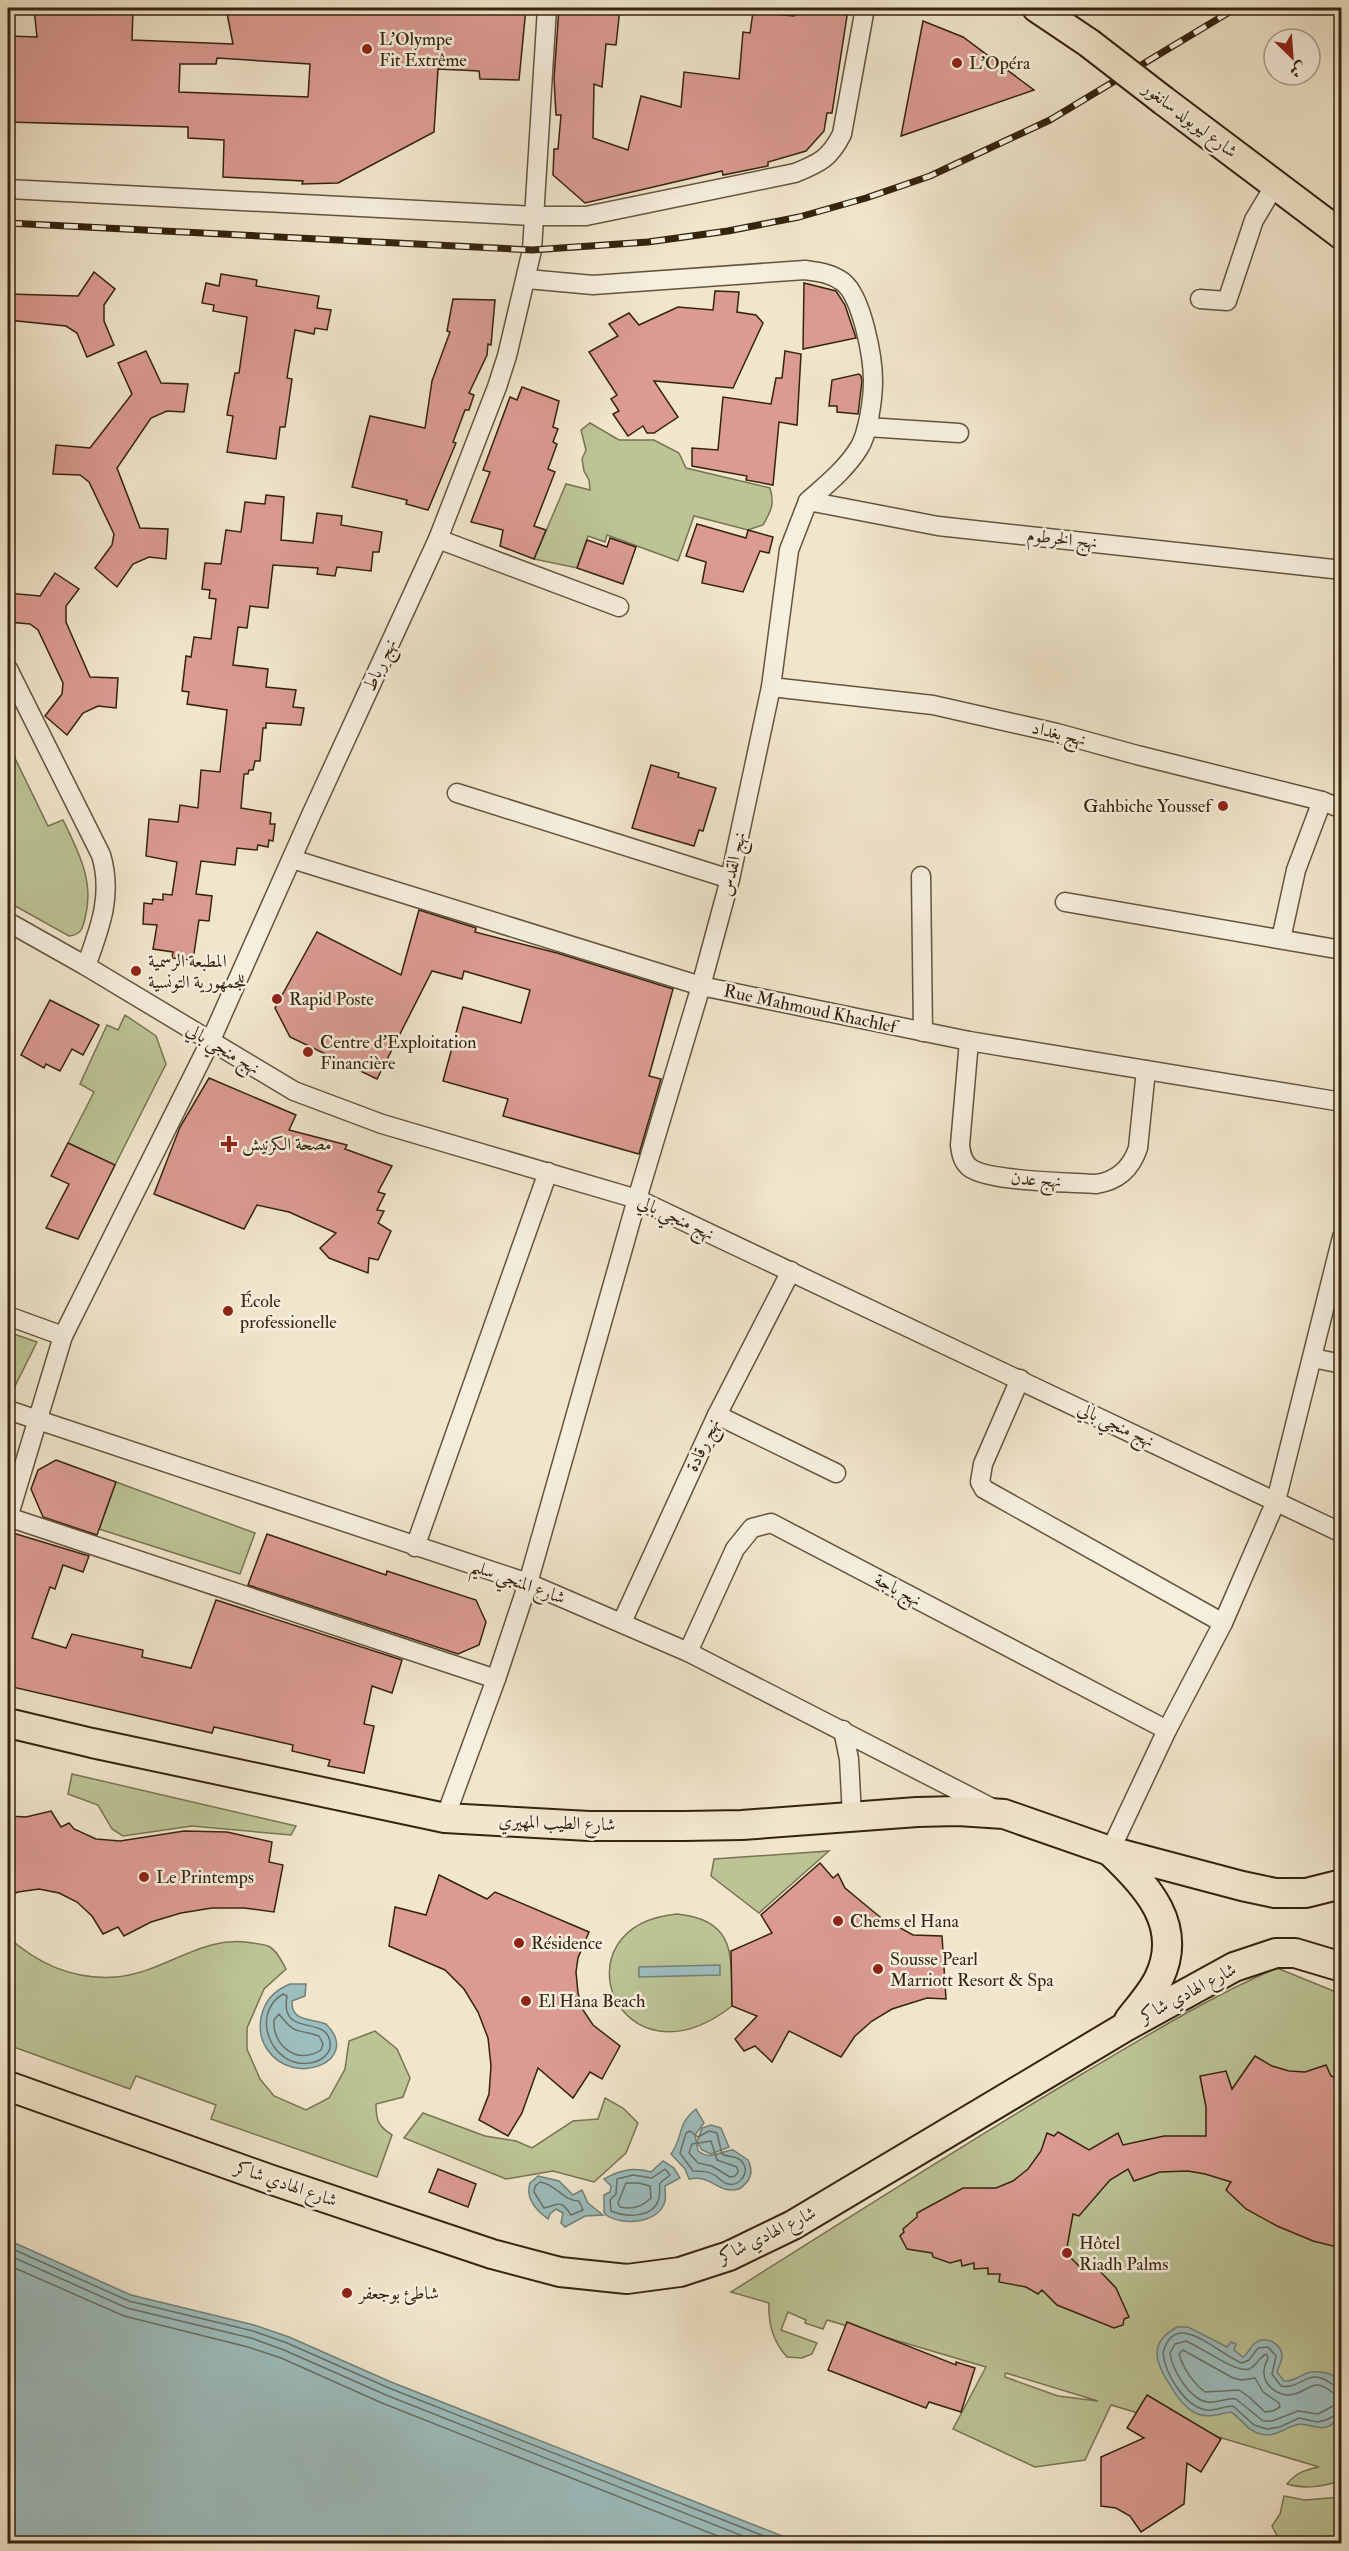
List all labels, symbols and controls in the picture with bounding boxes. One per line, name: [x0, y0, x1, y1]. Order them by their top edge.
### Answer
north arrow: [1262, 27, 1322, 87]
place label: L'Olympe Fit Extrême: [379, 28, 467, 72]
marker: L'Olympe Fit Extrême: [360, 42, 374, 56]
place label: L'Opéra: [969, 52, 1031, 75]
marker: L'Opéra: [950, 56, 964, 70]
text: ش: [1286, 57, 1309, 82]
street label: شارع ليوبولد سانغور: [1135, 76, 1242, 166]
street label: نهج الخرطوم: [1025, 524, 1098, 558]
street label: نهج رباط: [358, 635, 406, 697]
street label: نهج بغداد: [1028, 716, 1089, 756]
place label: Gahbiche Youssef: [1083, 795, 1214, 818]
marker: Gahbiche Youssef: [1216, 799, 1230, 813]
street label: نهج القدس: [714, 830, 755, 899]
place label: المطبعة الرسمية للجمهورية التونسية: [148, 950, 246, 994]
marker: المطبعة الرسمية للجمهورية التونسية: [129, 964, 143, 978]
street label: Rue Mahmoud Khachlef: [722, 979, 902, 1039]
place label: Rapid Poste: [289, 988, 374, 1011]
marker: Rapid Poste: [270, 992, 284, 1006]
street label: نهج منجي بالي: [179, 1018, 264, 1084]
place label: Centre d'Exploitation Financière: [320, 1031, 477, 1075]
marker: Centre d'Exploitation Financière: [301, 1045, 315, 1059]
place label: مصحة الكرنيش: [242, 1133, 331, 1156]
marker: مصحة الكرنيش: [220, 1135, 238, 1153]
street label: نهج عدن: [1010, 1167, 1062, 1197]
street label: نهج منجي بالي: [632, 1190, 718, 1250]
place label: École professionelle: [239, 1290, 337, 1334]
marker: École professionelle: [221, 1304, 235, 1318]
street label: نهج منجي بالي: [1072, 1397, 1158, 1457]
street label: نهج رقادة: [681, 1415, 729, 1477]
street label: شارع المنجي سليم: [466, 1554, 568, 1615]
street label: نهج باجة: [869, 1568, 926, 1615]
street label: شارع الطيب المهيري: [498, 1809, 616, 1840]
place label: Le Printemps: [156, 1866, 254, 1889]
marker: Le Printemps: [137, 1870, 151, 1884]
place label: Chems el Hana: [850, 1910, 959, 1933]
marker: Chems el Hana: [831, 1914, 845, 1928]
place label: Résidence: [531, 1932, 603, 1955]
marker: Résidence: [512, 1936, 526, 1950]
place label: Sousse Pearl Marriott Resort & Spa: [890, 1948, 1054, 1992]
street label: شارع الهادي شاكر: [1134, 1958, 1242, 2032]
marker: Sousse Pearl Marriott Resort & Spa: [871, 1962, 885, 1976]
place label: El Hana Beach: [538, 1990, 646, 2013]
marker: El Hana Beach: [519, 1994, 533, 2008]
street label: شارع الهادي شاكر: [229, 2155, 340, 2215]
street label: شارع الهادي شاكر: [712, 2201, 821, 2272]
place label: Hôtel Riadh Palms: [1079, 2232, 1168, 2276]
marker: Hôtel Riadh Palms: [1060, 2246, 1074, 2260]
place label: شاطئ بوجعفر: [357, 2282, 439, 2305]
marker: شاطئ بوجعفر: [340, 2286, 354, 2300]

